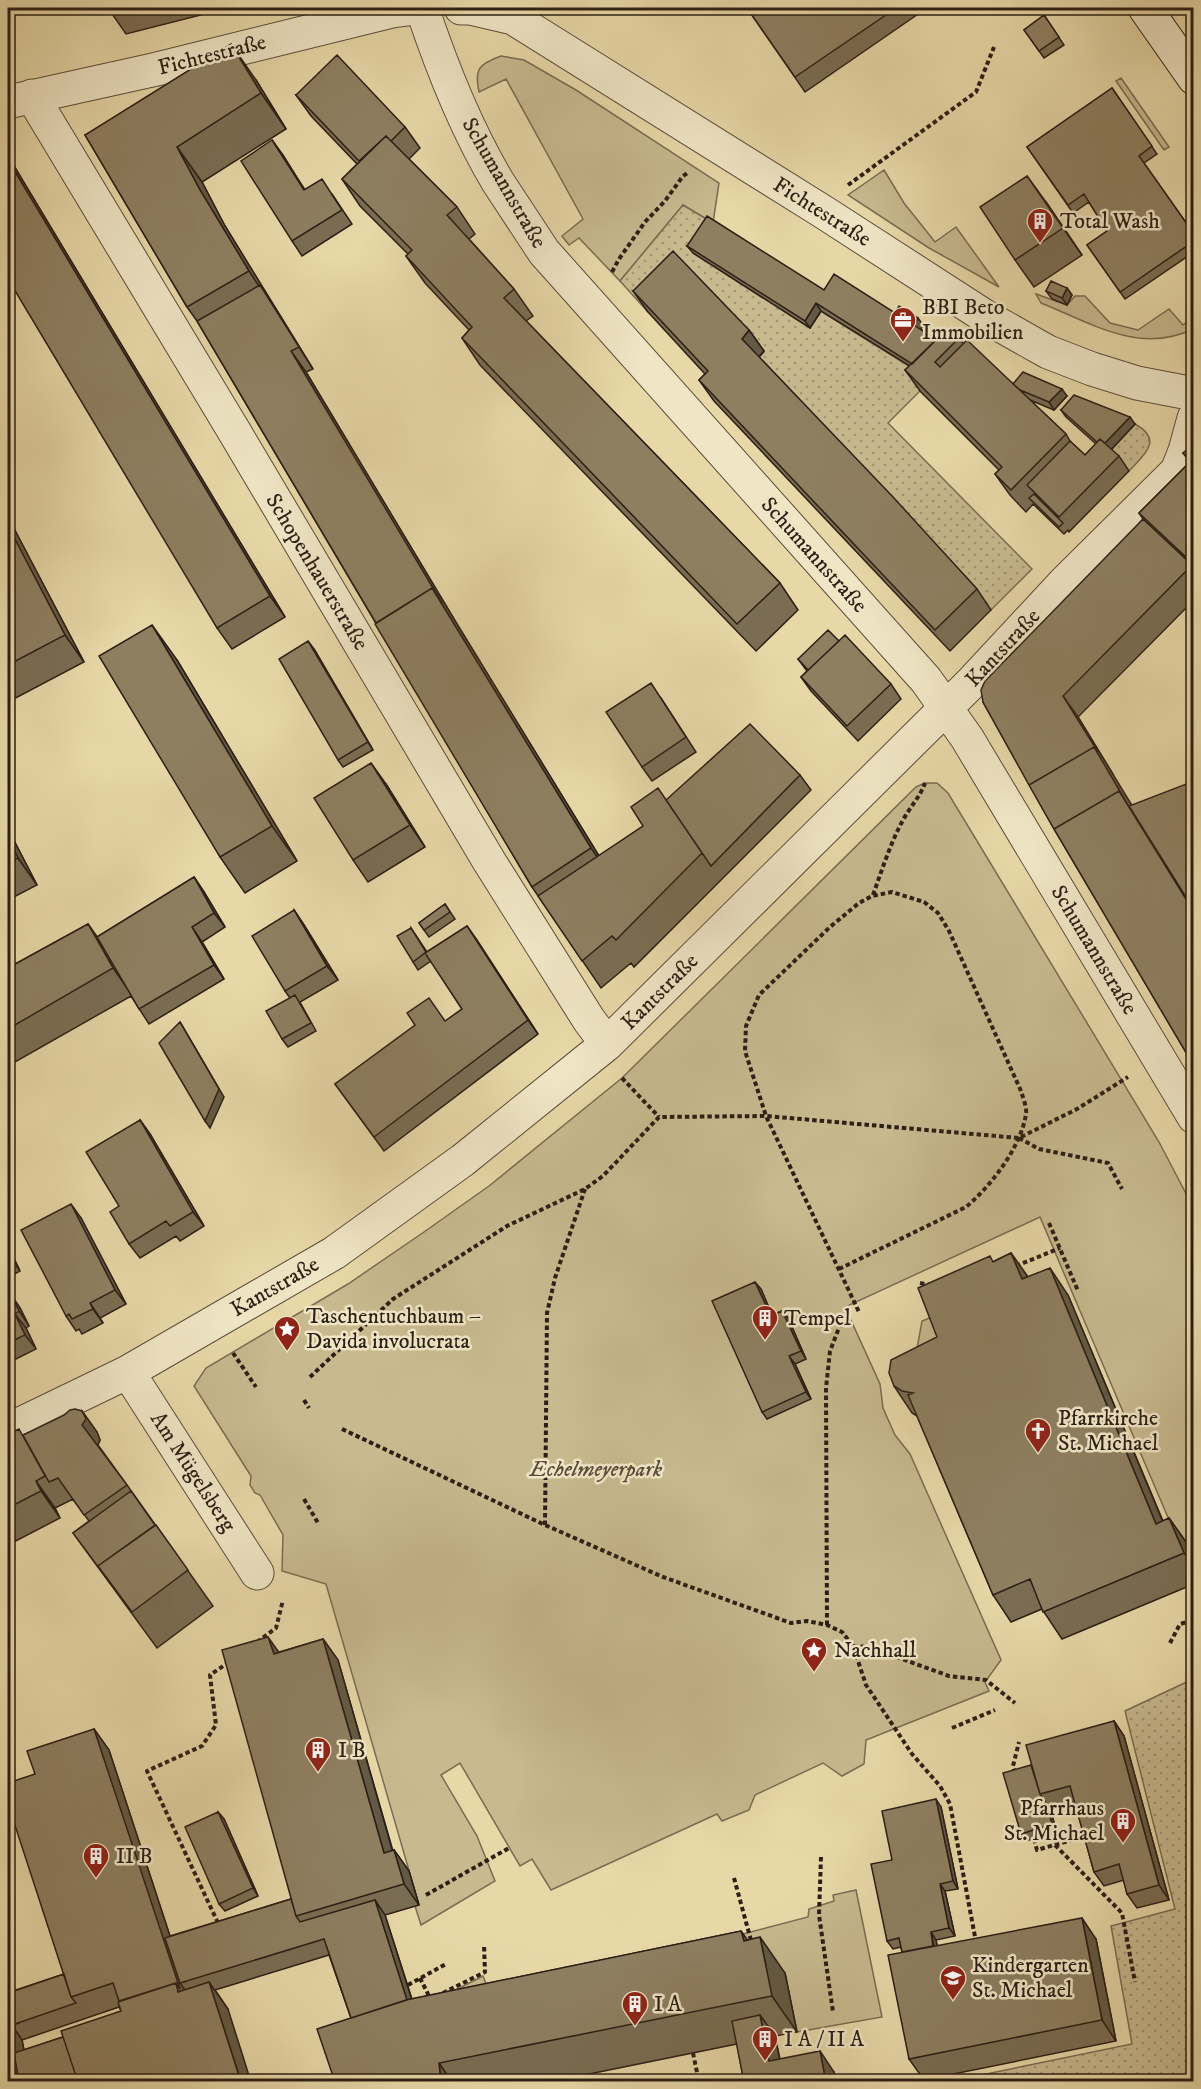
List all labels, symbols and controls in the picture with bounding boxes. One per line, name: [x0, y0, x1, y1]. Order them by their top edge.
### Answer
street label: Fichtestraße: [155, 29, 269, 81]
street label: Schumannstraße: [456, 113, 552, 253]
street label: Fichtestraße: [768, 171, 876, 253]
building icon: Total Wash: [1025, 206, 1055, 244]
place label: Total Wash: [1060, 208, 1160, 235]
place label: BBI Beto Immobilien: [922, 294, 1024, 346]
office icon: BBI Beto Immobilien: [888, 305, 918, 343]
street label: Schopenhauerstraße: [260, 489, 374, 655]
street label: Schumannstraße: [755, 492, 873, 618]
street label: Kantstraße: [960, 603, 1046, 693]
street label: Schumannstraße: [1045, 880, 1143, 1020]
street label: Kantstraße: [616, 948, 704, 1036]
street label: Kantstraße: [226, 1251, 324, 1323]
place label: Taschentuchbaum – Davida involucrata: [306, 1303, 481, 1355]
building icon: Tempel: [750, 1303, 780, 1341]
place label: Tempel: [784, 1305, 851, 1332]
place icon: Taschentuchbaum – Davida involucrata: [272, 1314, 302, 1352]
place label: Pfarrkirche St. Michael: [1058, 1405, 1159, 1457]
street label: Am Mügelsberg: [144, 1407, 242, 1537]
church icon: Pfarrkirche St. Michael: [1023, 1416, 1053, 1454]
park label: Echelmeyerpark: [528, 1456, 663, 1483]
place icon: Nachhall: [799, 1635, 829, 1673]
place label: Nachhall: [834, 1637, 916, 1664]
building icon: I B: [303, 1735, 333, 1773]
place label: I B: [338, 1737, 366, 1764]
place label: Pfarrhaus St. Michael: [1004, 1795, 1104, 1847]
building icon: Pfarrhaus St. Michael: [1108, 1806, 1138, 1844]
building icon: II B: [81, 1841, 111, 1879]
place label: II B: [116, 1843, 153, 1870]
place label: Kindergarten St. Michael: [972, 1952, 1089, 2004]
school or university icon: Kindergarten St. Michael: [938, 1963, 968, 2001]
building icon: I A: [620, 1989, 650, 2027]
place label: I A: [654, 1991, 683, 2018]
building icon: I A / II A: [750, 2024, 780, 2062]
place label: I A / II A: [784, 2026, 865, 2053]

